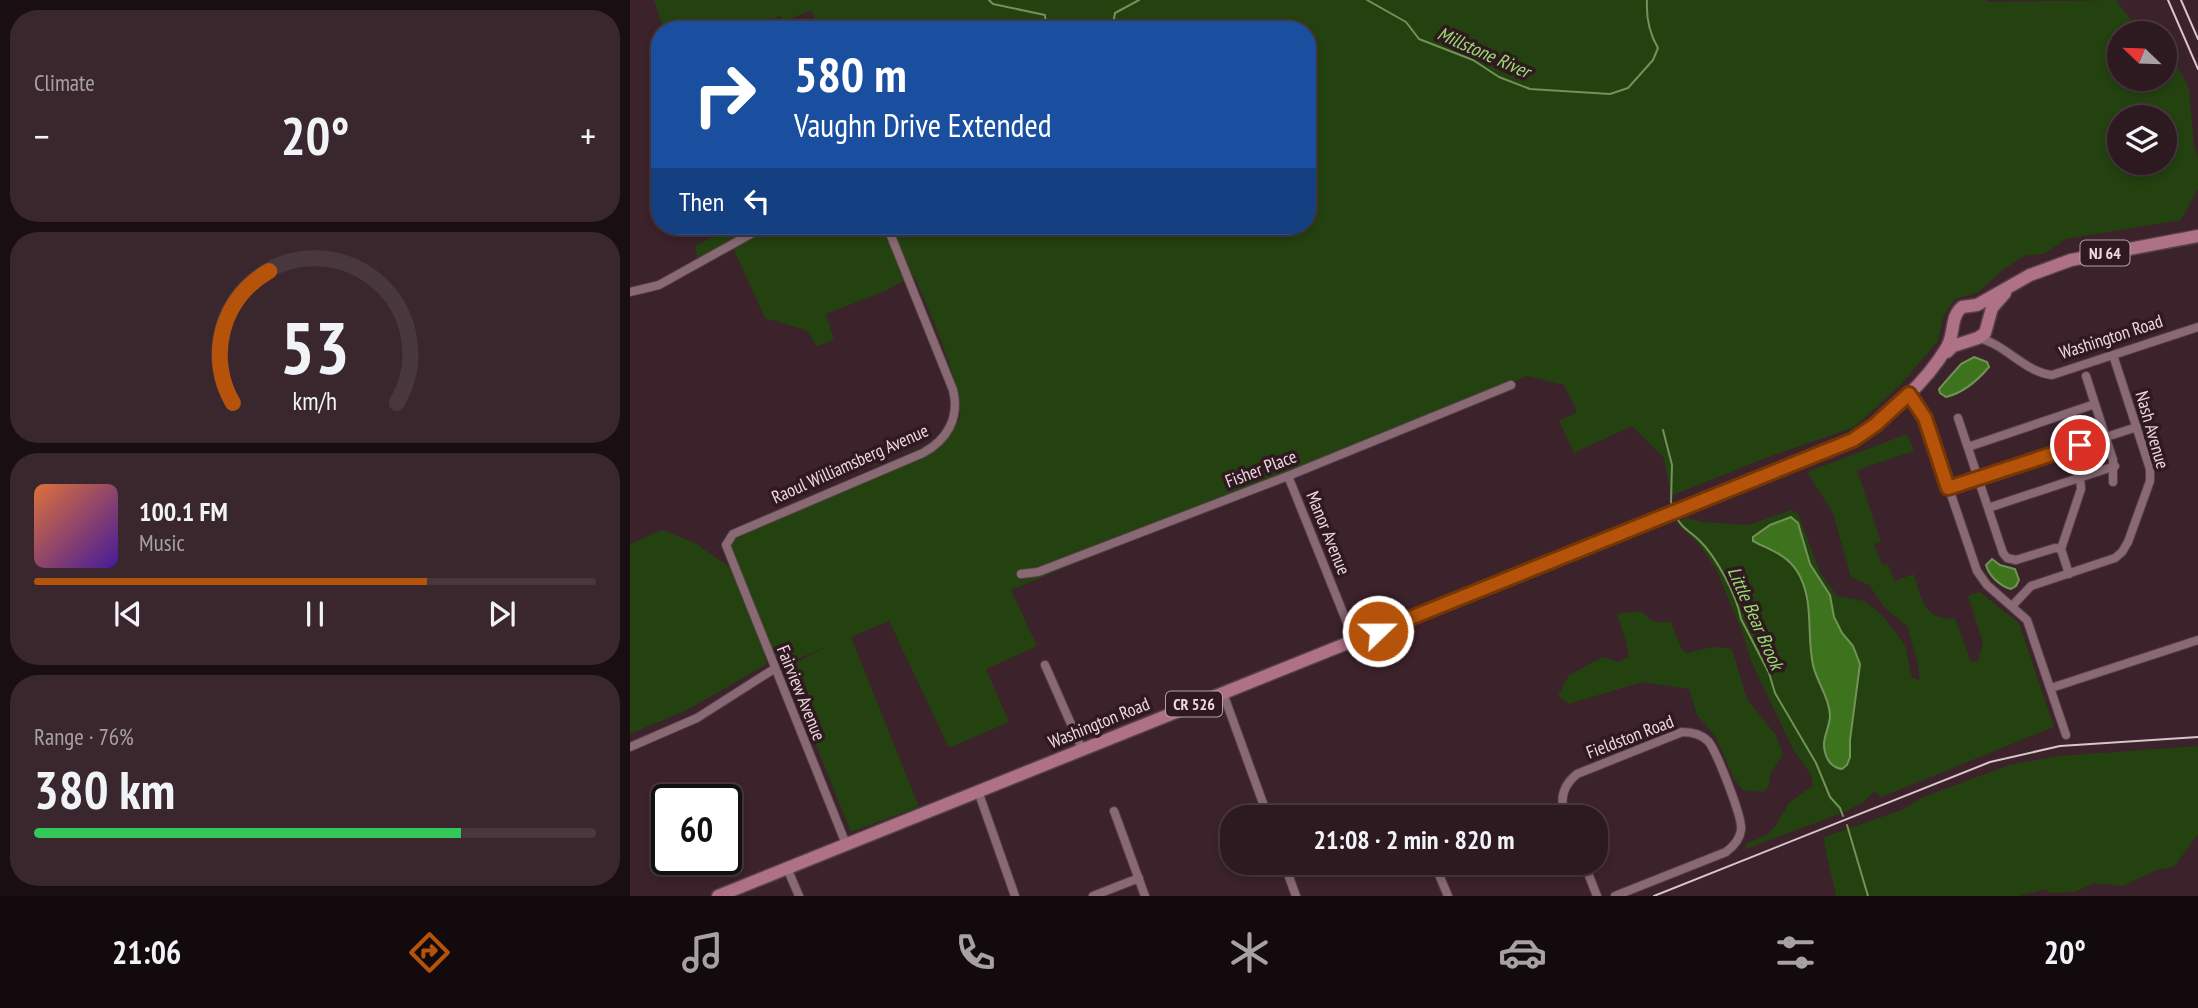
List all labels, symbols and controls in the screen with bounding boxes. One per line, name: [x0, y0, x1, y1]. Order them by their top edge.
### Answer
water label: Millstone River: [1434, 21, 1536, 84]
north arrow: [2107, 21, 2177, 91]
map controls: [2107, 21, 2177, 175]
text: 580 m: [794, 42, 907, 106]
icon: right: [679, 49, 770, 140]
text: Climate: [34, 68, 95, 97]
text: 20°: [281, 102, 349, 169]
text: Vaughn Drive Extended: [794, 104, 1052, 146]
button: layers: [2107, 105, 2177, 175]
text: −: [34, 111, 50, 160]
text: +: [580, 111, 596, 160]
icon: left: [738, 182, 776, 220]
text: Then: [679, 185, 724, 218]
road number: NJ 64: [2080, 241, 2130, 266]
text: 53: [280, 300, 350, 394]
street label: Washington Road: [2056, 309, 2165, 364]
text: km/h: [293, 385, 337, 417]
street label: Nash Avenue: [2130, 388, 2175, 471]
pin: [2050, 415, 2110, 475]
street label: Raoul Williamsberg Avenue: [768, 419, 932, 508]
icon: arrive: [2061, 426, 2099, 464]
street label: Fisher Place: [1222, 444, 1300, 493]
street label: Manor Avenue: [1301, 488, 1356, 578]
text: 100.1 FM: [139, 495, 228, 528]
text: Music: [139, 528, 185, 557]
water label: Little Bear Brook: [1723, 563, 1790, 676]
position arrow: [1341, 594, 1415, 668]
icon: previous: [109, 595, 147, 633]
icon: pause: [296, 595, 334, 633]
icon: next: [483, 595, 521, 633]
street label: Fairview Avenue: [772, 642, 831, 744]
street label: Washington Road: [1045, 692, 1153, 753]
road number: CR 526: [1166, 692, 1222, 716]
street label: Fieldston Road: [1583, 709, 1677, 764]
text: Range · 76%: [34, 722, 134, 751]
text: 380 km: [34, 756, 175, 823]
speed limit sign: 60: [651, 784, 742, 875]
text: 21:08 · 2 min · 820 m: [1314, 823, 1514, 856]
icon: directions: [405, 928, 454, 977]
icon: music: [678, 928, 727, 977]
icon: phone: [951, 928, 1000, 977]
icon: climate: [1225, 928, 1274, 977]
icon: car: [1498, 928, 1547, 977]
icon: filters: [1771, 928, 1820, 977]
text: 21:06: [112, 931, 181, 973]
text: 20°: [2044, 931, 2086, 973]

